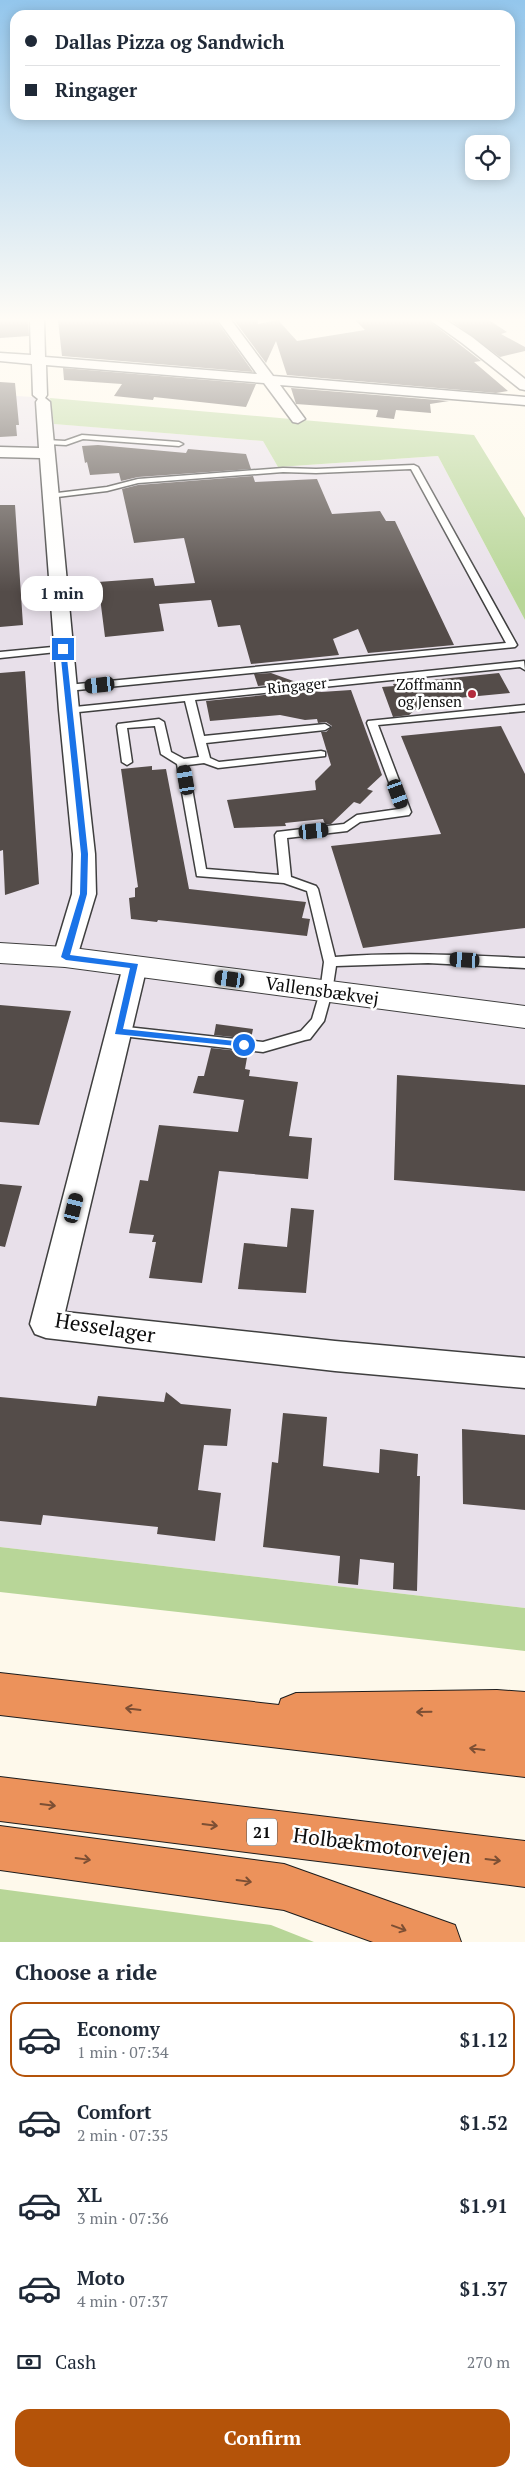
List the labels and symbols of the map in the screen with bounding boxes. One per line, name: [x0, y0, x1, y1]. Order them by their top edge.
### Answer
callout: 1 min: [22, 576, 104, 612]
route end: [52, 638, 74, 660]
street label: Ringager: [266, 672, 328, 698]
place label: Zoffmann og Jensen: [396, 674, 462, 711]
car: [84, 676, 115, 694]
marker: Zoffmann og Jensen: [466, 688, 478, 700]
car: [176, 764, 195, 796]
car: [385, 777, 410, 811]
car: [298, 822, 329, 840]
car: [449, 952, 480, 968]
car: [214, 969, 245, 989]
street label: Vallensbækvej: [264, 970, 380, 1010]
route start: [233, 1034, 255, 1056]
car: [63, 1192, 84, 1224]
street label: Hesselager: [53, 1305, 157, 1349]
one-way arrow: [126, 1704, 142, 1714]
one-way arrow: [416, 1707, 432, 1717]
one-way arrow: [469, 1744, 485, 1754]
one-way arrow: [40, 1800, 56, 1810]
road number: 21: [247, 1818, 277, 1845]
one-way arrow: [201, 1820, 217, 1830]
street label: Holbækmotorvejen: [292, 1820, 473, 1870]
one-way arrow: [75, 1854, 91, 1864]
one-way arrow: [484, 1855, 500, 1865]
one-way arrow: [236, 1876, 252, 1886]
one-way arrow: [391, 1924, 406, 1933]

